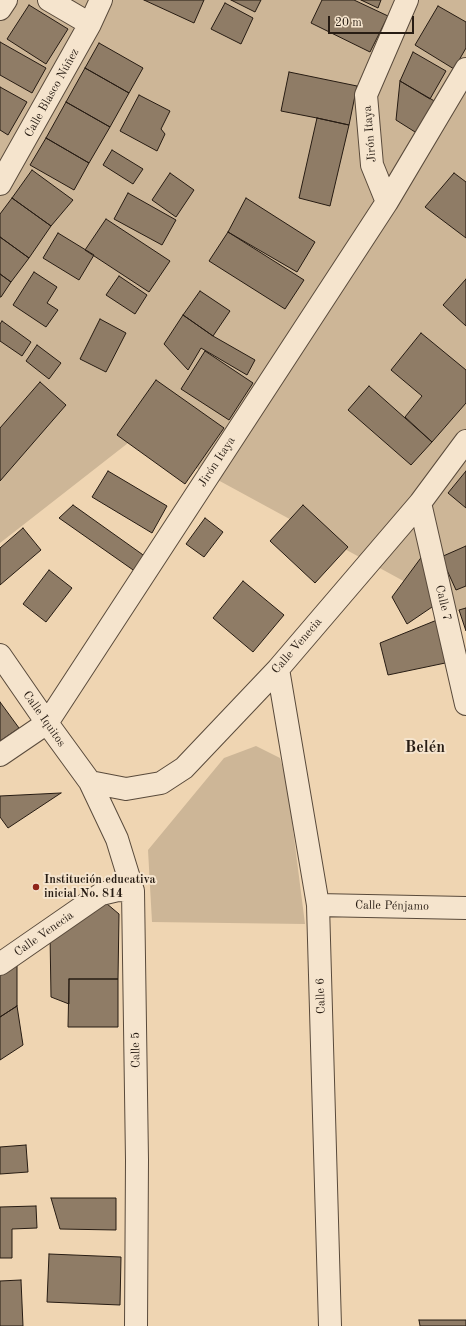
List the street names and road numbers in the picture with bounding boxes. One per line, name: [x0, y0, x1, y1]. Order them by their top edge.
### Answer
street label: Calle Blasco Núñez: [22, 46, 82, 140]
street label: Jirón Itaya: [360, 105, 380, 163]
street label: Jirón Itaya: [195, 434, 239, 490]
street label: Calle 7: [432, 584, 454, 622]
street label: Calle Venecia: [269, 615, 325, 677]
street label: Calle Iquitos: [19, 688, 69, 750]
street label: Calle Pénjamo: [355, 898, 429, 914]
street label: Calle Venecia: [11, 908, 77, 960]
street label: Calle 6: [313, 978, 329, 1014]
street label: Calle 5: [128, 1032, 144, 1068]

